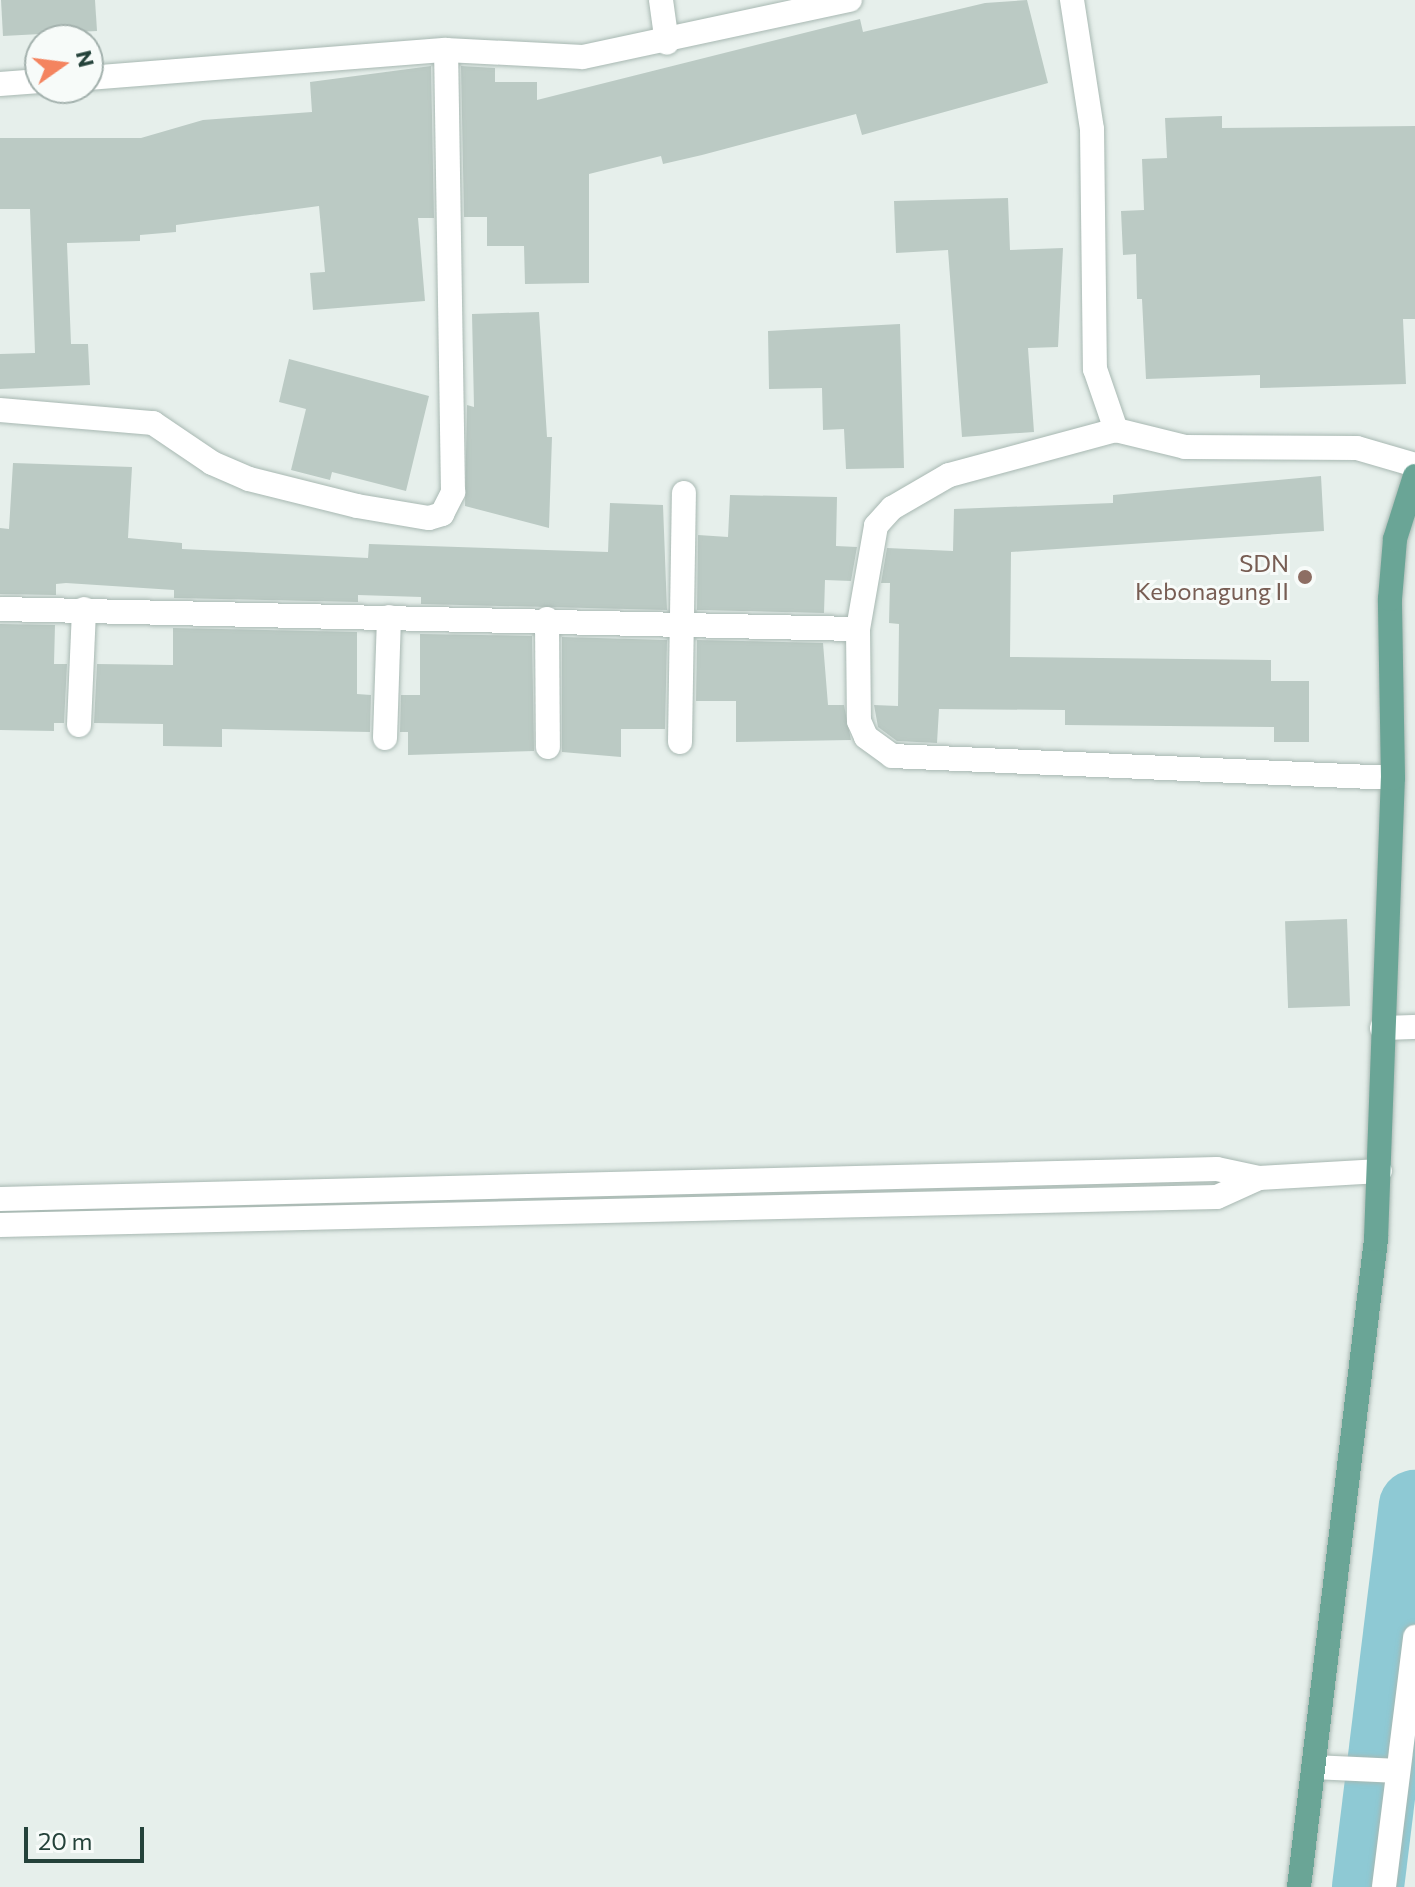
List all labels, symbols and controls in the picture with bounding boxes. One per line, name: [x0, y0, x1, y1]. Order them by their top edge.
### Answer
north arrow: [24, 24, 104, 104]
text: N: [71, 47, 101, 70]
place label: SDN Kebonagung II: [1135, 549, 1289, 605]
marker: SDN Kebonagung II: [1296, 568, 1314, 586]
scale bar: [28, 1811, 148, 1861]
text: 20 m: [38, 1826, 92, 1855]

